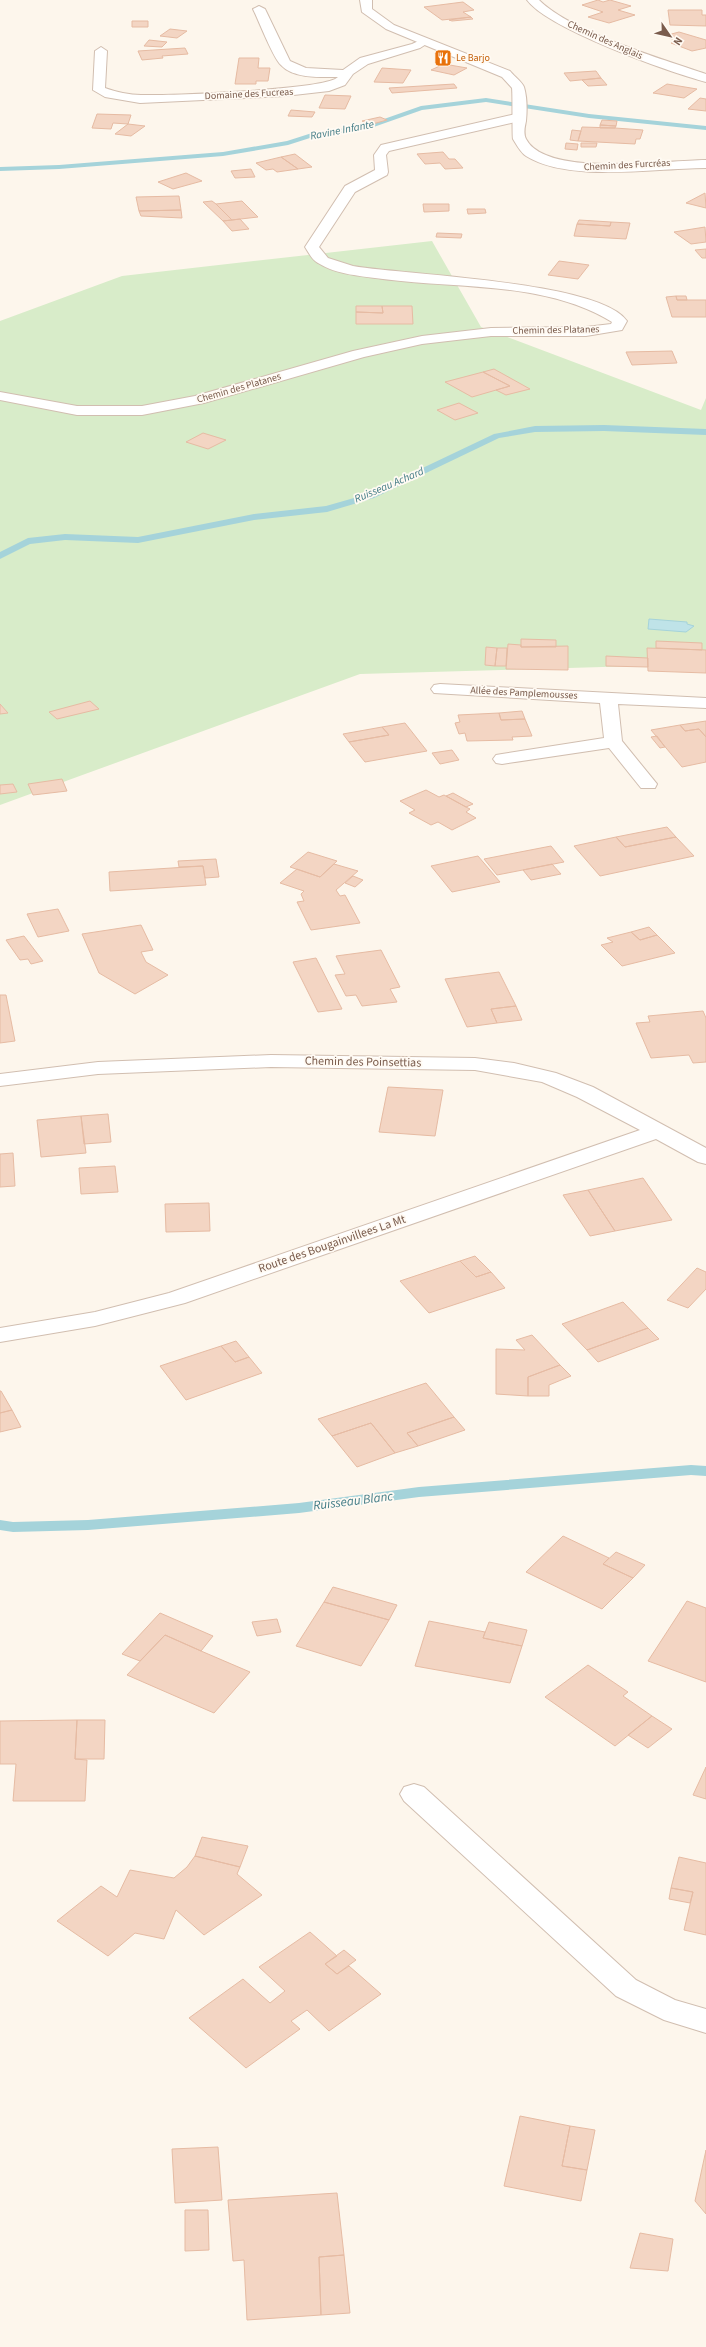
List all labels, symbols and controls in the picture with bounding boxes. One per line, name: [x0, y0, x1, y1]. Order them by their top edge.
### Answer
north arrow: [650, 16, 690, 56]
street label: Chemin des Anglais: [565, 17, 645, 63]
text: N: [670, 34, 686, 49]
restaurant icon: Le Barjo: [433, 48, 453, 68]
place label: Le Barjo: [456, 51, 490, 65]
street label: Domaine des Fucreas: [204, 85, 294, 103]
water label: Ravine Infante: [309, 116, 375, 144]
street label: Chemin des Furcréas: [583, 156, 671, 174]
street label: Chemin des Platanes: [512, 322, 600, 338]
street label: Chemin des Platanes: [195, 369, 283, 407]
water label: Ruisseau Achard: [352, 463, 427, 506]
street label: Allée des Pamplemousses: [470, 683, 578, 703]
street label: Chemin des Poinsettias: [305, 1052, 421, 1072]
street label: Route des Bougainvillees La Mt: [256, 1211, 408, 1277]
water label: Ruisseau Blanc: [312, 1487, 394, 1515]

